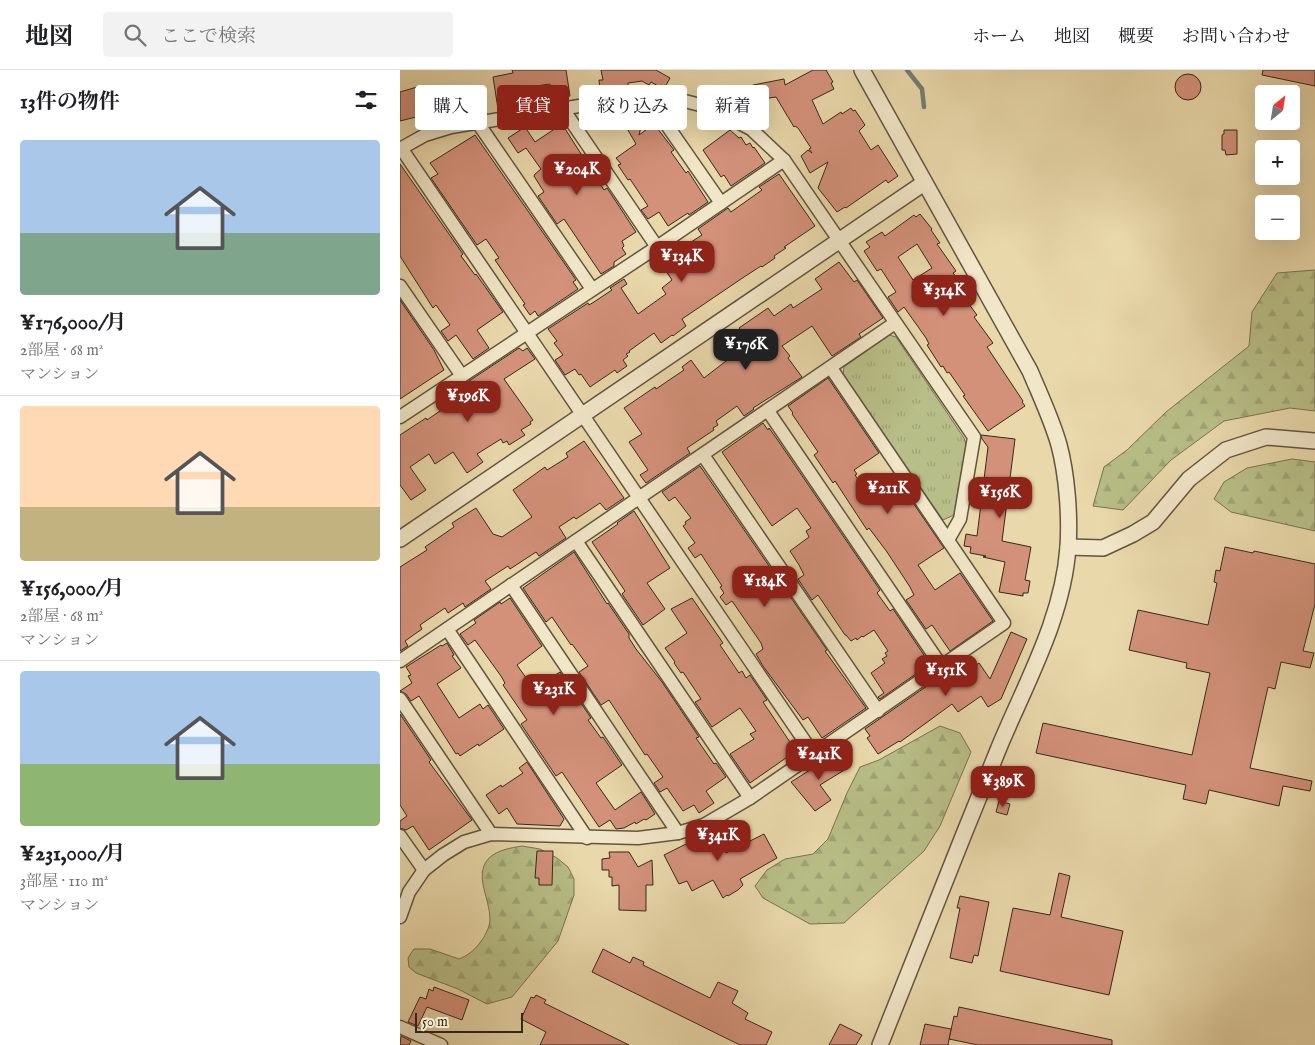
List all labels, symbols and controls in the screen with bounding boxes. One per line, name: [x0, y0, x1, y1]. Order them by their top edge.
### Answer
search box: [103, 12, 453, 57]
icon: search: [121, 21, 149, 49]
text: 地図: [25, 22, 73, 53]
text: ここで検索: [161, 25, 256, 49]
text: ホーム: [972, 26, 1026, 49]
text: 地図: [1054, 26, 1090, 49]
text: 概要: [1118, 26, 1154, 49]
text: お問い合わせ: [1182, 26, 1290, 49]
chip: 購入: [415, 85, 487, 130]
chip: 賃貸: [497, 85, 569, 130]
chip: 絞り込み: [579, 85, 687, 130]
chip: 新着: [697, 85, 769, 130]
north arrow: [1255, 85, 1300, 130]
map controls: [1255, 85, 1300, 240]
icon: filters: [352, 86, 380, 114]
text: 13件の物件: [20, 89, 120, 116]
button: +: [1255, 140, 1300, 185]
pin: ¥204K: [542, 154, 612, 196]
text: ¥204K: [554, 160, 600, 180]
icon: home: [155, 173, 245, 263]
button: −: [1255, 195, 1300, 240]
pin: ¥134K: [647, 240, 717, 283]
text: ¥134K: [660, 247, 704, 267]
pin: ¥314K: [909, 274, 979, 317]
text: ¥314K: [922, 281, 966, 301]
text: ¥176,000/月: [20, 310, 127, 337]
pin: ¥176K: [711, 328, 781, 371]
text: ¥176K: [724, 335, 768, 355]
text: 2部屋 · 68 m²: [20, 341, 103, 361]
text: マンション: [20, 365, 99, 385]
pin: ¥196K: [433, 380, 503, 423]
text: ¥196K: [447, 387, 489, 407]
icon: home: [155, 438, 245, 528]
pin: ¥211K: [853, 472, 923, 515]
pin: ¥156K: [965, 476, 1035, 519]
text: ¥211K: [867, 479, 909, 499]
text: ¥156K: [979, 483, 1021, 503]
pin: ¥184K: [730, 566, 800, 608]
text: ¥184K: [743, 572, 787, 592]
text: ¥156,000/月: [20, 576, 124, 603]
text: 2部屋 · 68 m²: [20, 607, 103, 627]
text: マンション: [20, 631, 99, 651]
pin: ¥151K: [911, 654, 981, 697]
text: ¥151K: [926, 661, 966, 681]
pin: ¥231K: [519, 674, 589, 716]
text: ¥231K: [533, 680, 575, 700]
icon: home: [155, 703, 245, 793]
pin: ¥241K: [784, 738, 854, 781]
text: ¥241K: [797, 745, 841, 765]
pin: ¥389K: [968, 766, 1038, 808]
text: ¥389K: [982, 772, 1024, 792]
pin: ¥341K: [683, 820, 753, 862]
text: ¥341K: [696, 826, 740, 846]
text: ¥231,000/月: [20, 841, 126, 868]
text: 3部屋 · 110 m²: [20, 872, 109, 892]
text: マンション: [20, 896, 99, 916]
scale bar: [415, 1010, 522, 1033]
text: 50 m: [422, 1013, 448, 1031]

